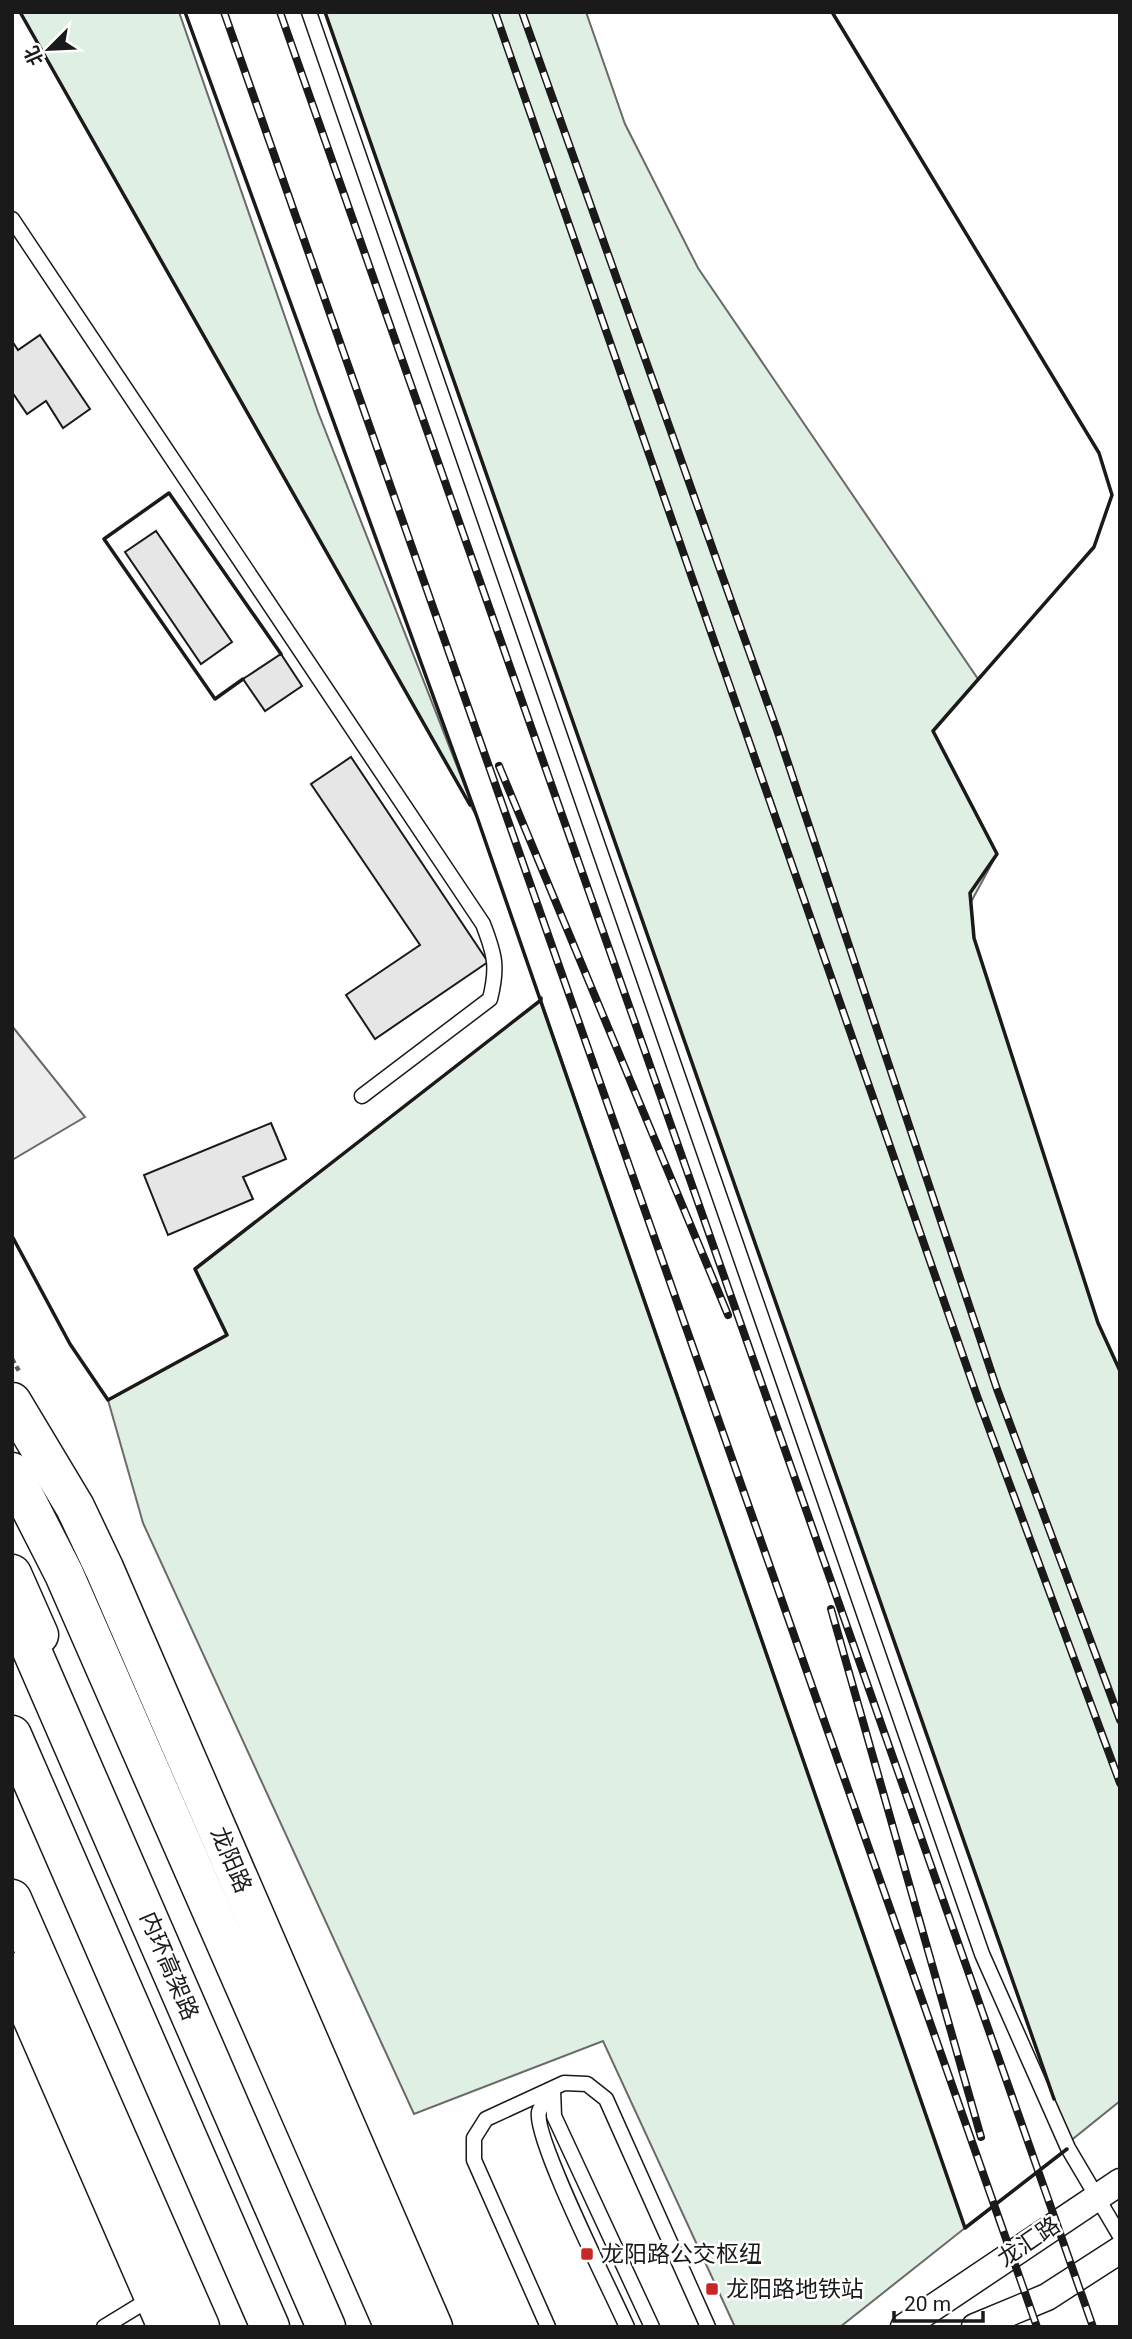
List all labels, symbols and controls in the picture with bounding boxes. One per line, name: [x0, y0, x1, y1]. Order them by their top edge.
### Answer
north arrow: [14, 14, 84, 84]
text: 北: [20, 42, 48, 69]
street label: 龙阳路: [205, 1823, 257, 1897]
street label: 内环高架路: [134, 1908, 204, 2024]
street label: 龙汇路: [993, 2212, 1065, 2272]
place label: 龙阳路公交枢纽: [601, 2241, 762, 2268]
marker: 龙阳路公交枢纽: [579, 2246, 595, 2262]
place label: 龙阳路地铁站: [726, 2276, 864, 2303]
scale bar: [894, 2280, 983, 2324]
marker: 龙阳路地铁站: [704, 2281, 720, 2297]
text: 20 m: [904, 2292, 951, 2316]

